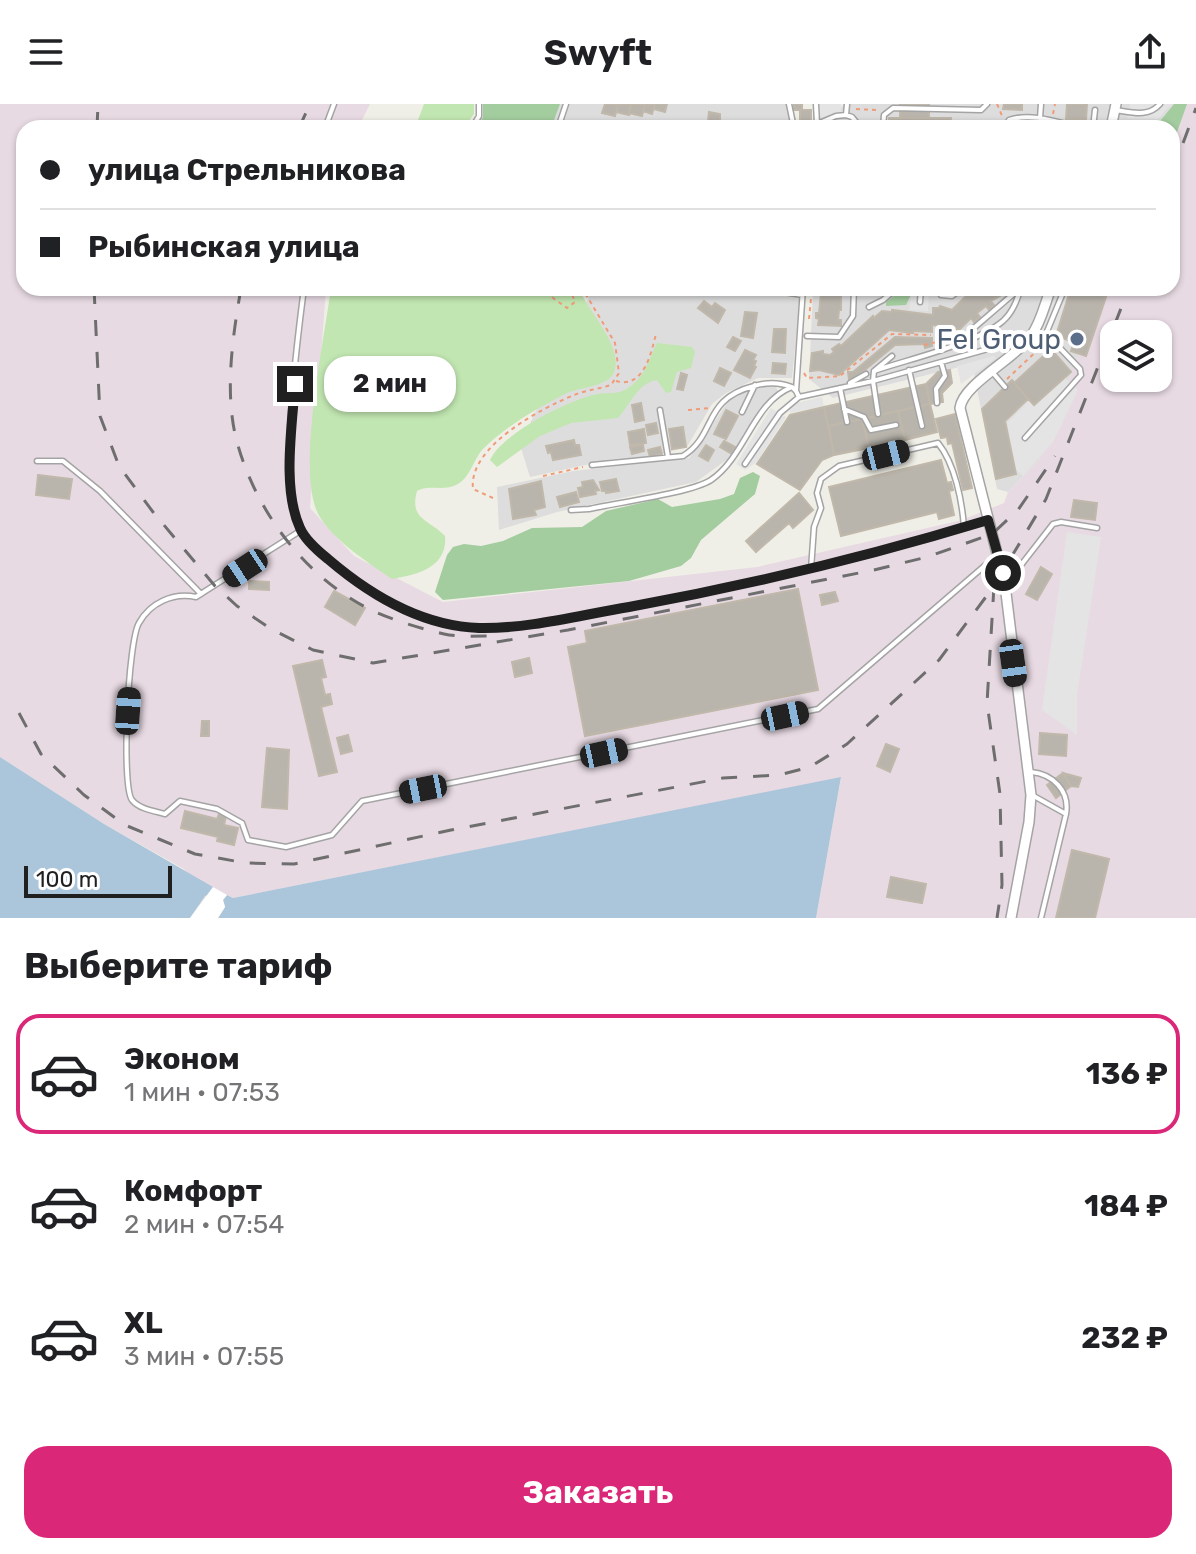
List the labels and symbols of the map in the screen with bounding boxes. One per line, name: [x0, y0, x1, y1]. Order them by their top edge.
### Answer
place label: Fel Group: [937, 323, 1061, 356]
marker: Fel Group: [1068, 330, 1086, 348]
callout: 2 мин: [323, 356, 455, 412]
route end: [277, 366, 313, 402]
car: [860, 438, 912, 472]
car: [218, 545, 272, 591]
route start: [985, 555, 1021, 591]
car: [998, 638, 1028, 688]
car: [114, 686, 142, 736]
car: [759, 699, 811, 733]
car: [578, 736, 630, 770]
car: [397, 773, 449, 805]
scale bar: [24, 862, 172, 898]

